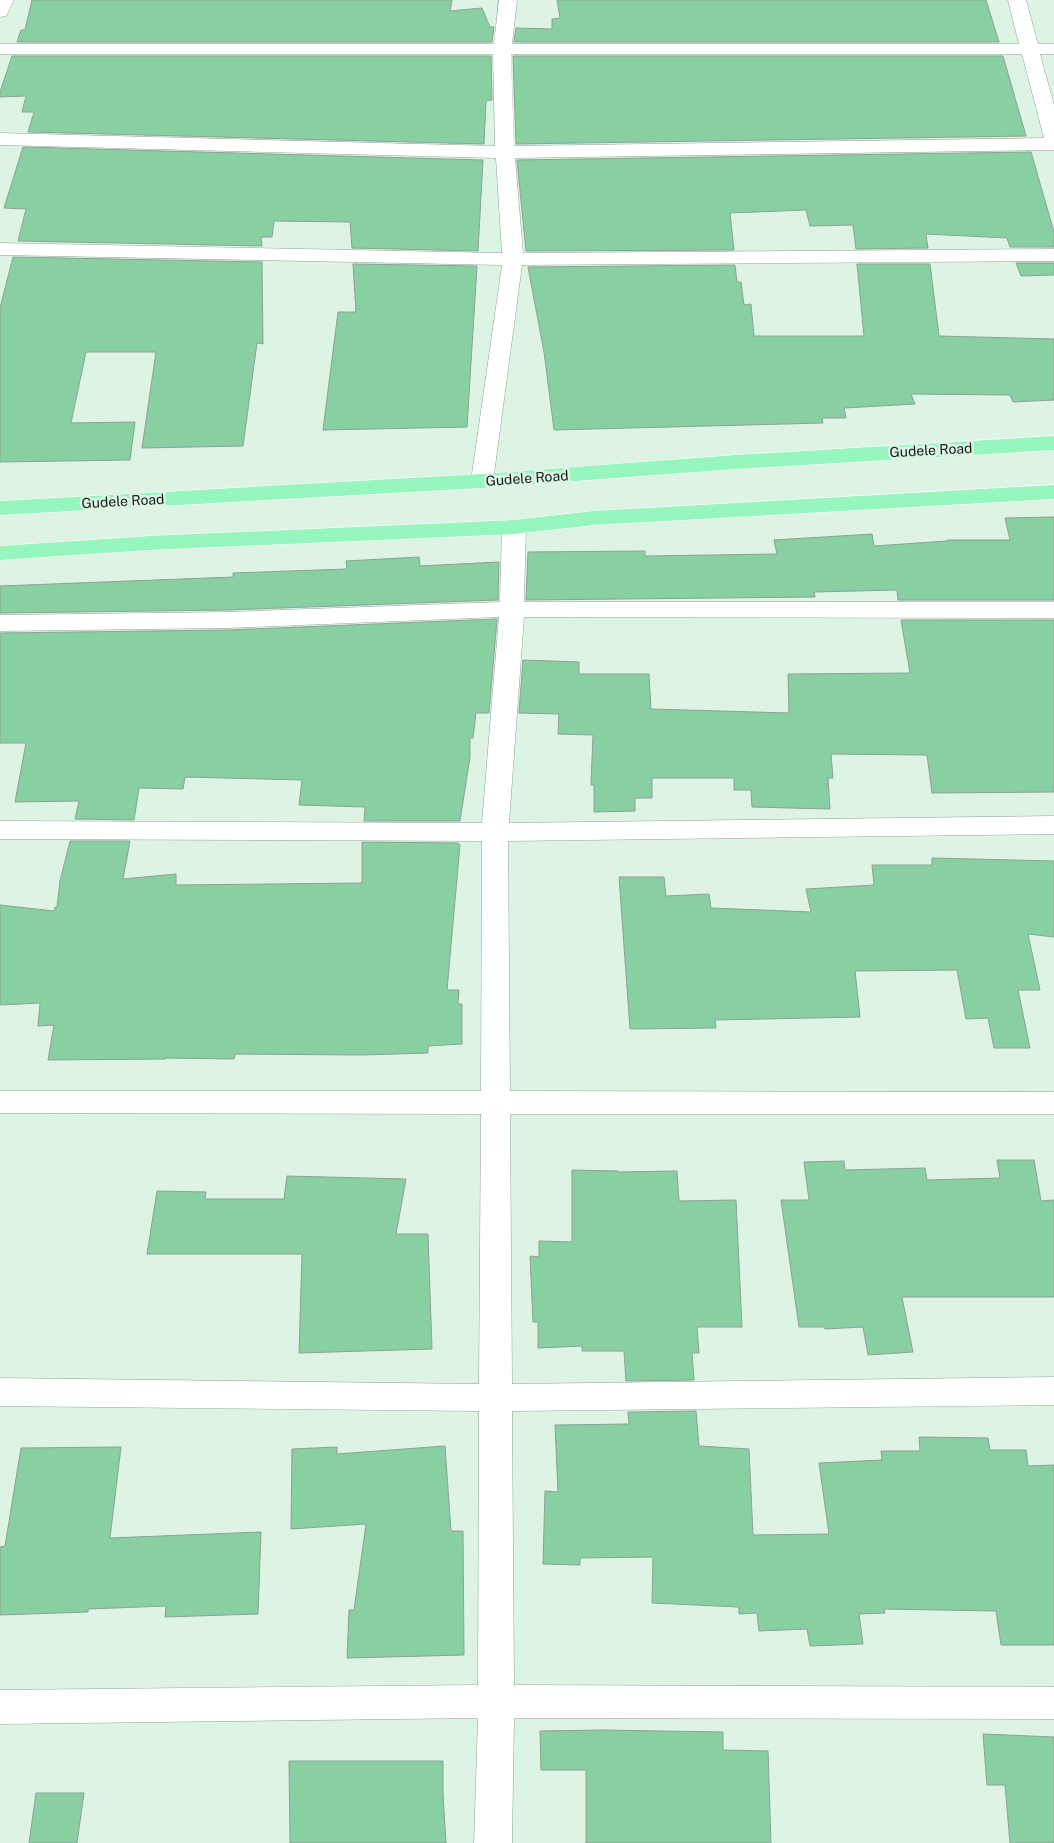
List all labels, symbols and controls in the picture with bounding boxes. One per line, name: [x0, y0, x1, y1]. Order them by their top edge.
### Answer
street label: Gudele Road: [889, 440, 973, 460]
street label: Gudele Road: [485, 467, 569, 489]
street label: Gudele Road: [81, 491, 165, 511]

